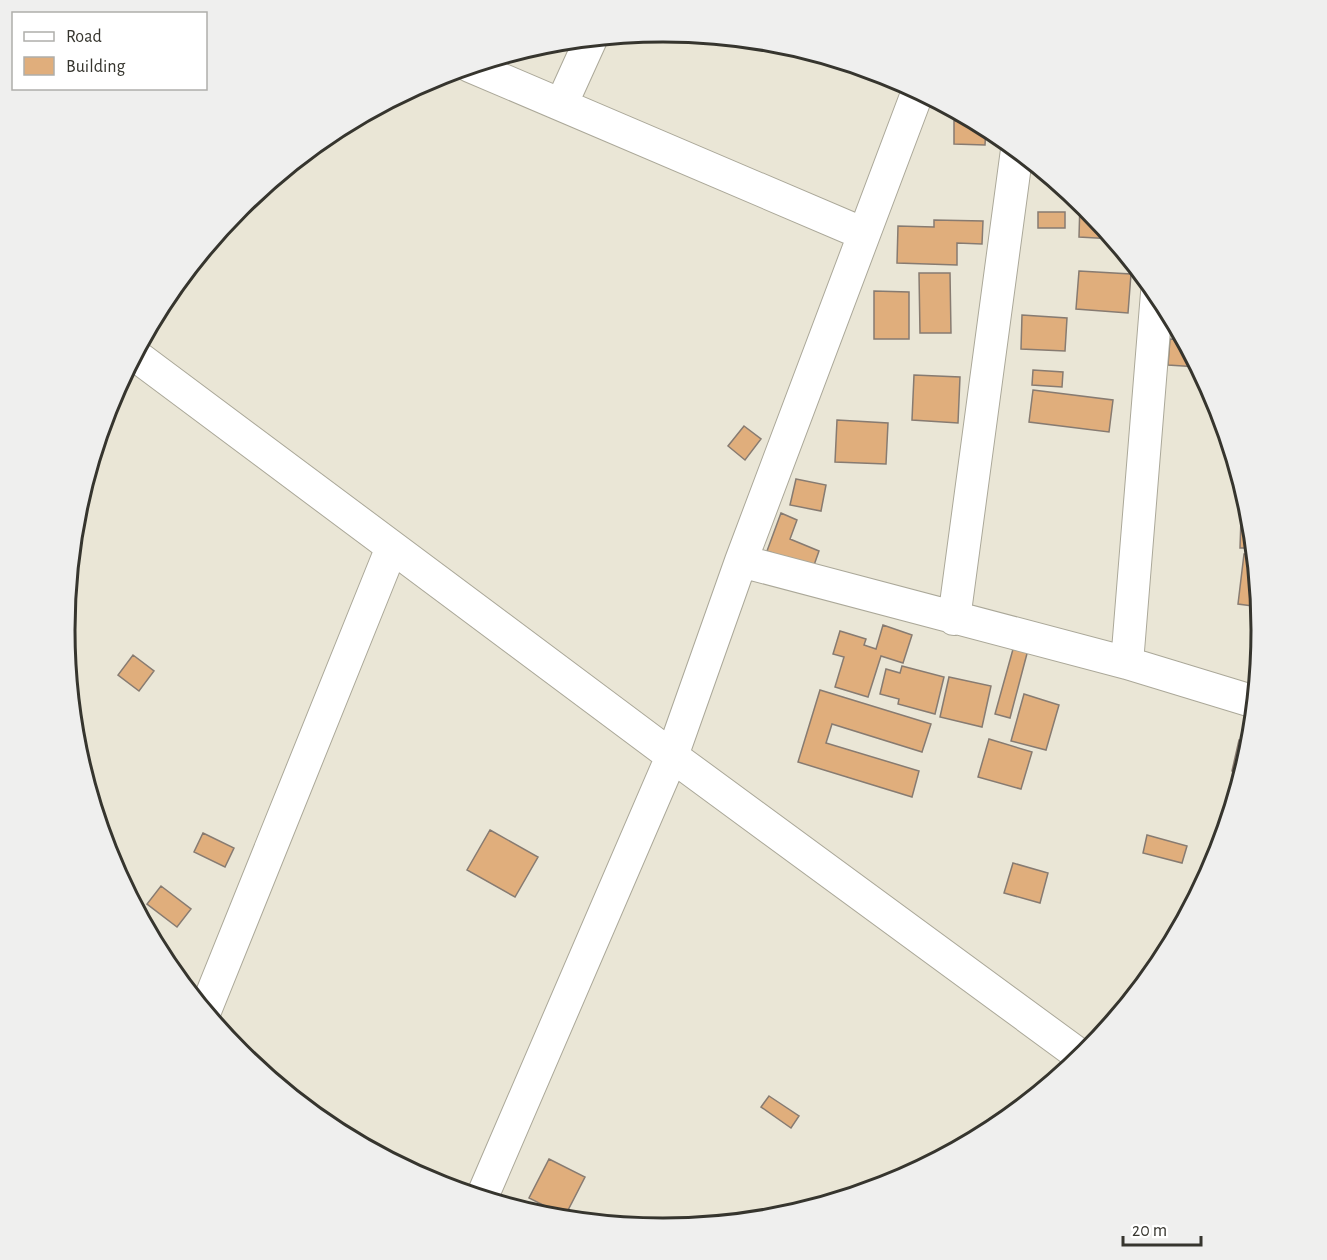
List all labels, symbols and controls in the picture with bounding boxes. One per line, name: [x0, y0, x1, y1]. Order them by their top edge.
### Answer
legend: [12, 12, 207, 90]
text: Road: [66, 28, 102, 46]
text: Building: [66, 58, 126, 76]
scale bar: [1123, 1209, 1201, 1247]
text: 20 m: [1132, 1222, 1167, 1240]

